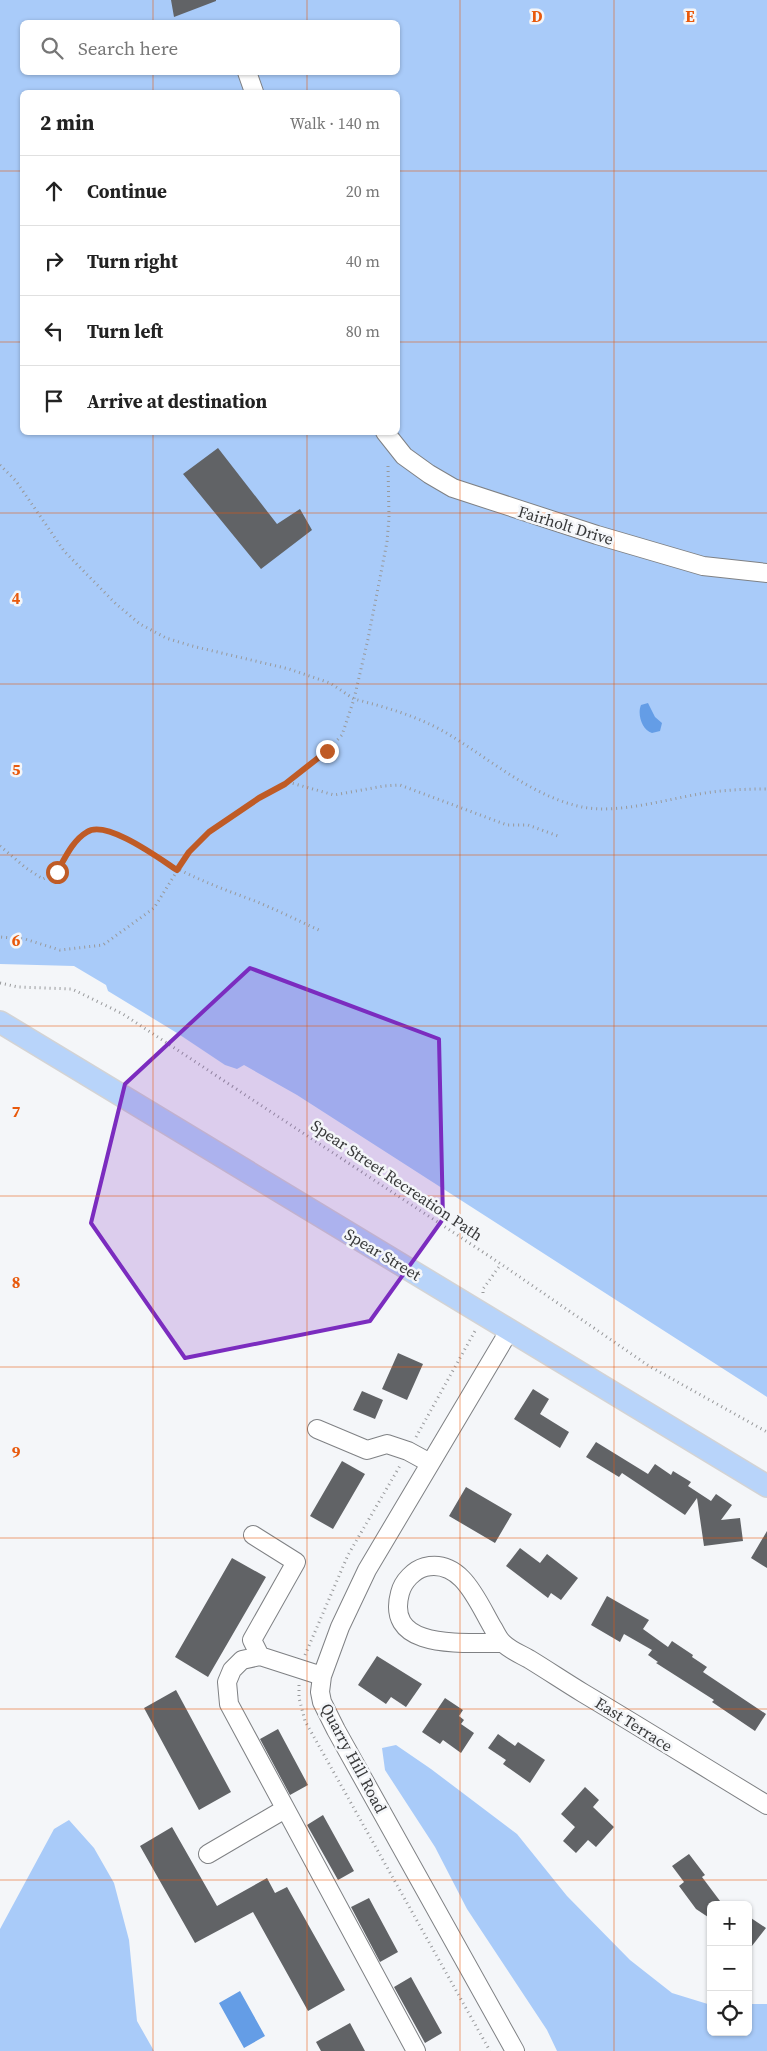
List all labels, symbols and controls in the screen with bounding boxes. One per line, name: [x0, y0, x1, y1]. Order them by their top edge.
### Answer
text: D: [531, 5, 543, 27]
text: E: [685, 5, 695, 27]
search box: [20, 20, 400, 75]
icon: search: [38, 34, 66, 62]
text: Search here: [78, 35, 178, 61]
text: 2 min: [40, 108, 95, 137]
text: Walk · 140 m: [290, 112, 380, 134]
icon: ahead: [40, 177, 68, 205]
text: Continue: [87, 178, 167, 204]
text: 20 m: [346, 180, 380, 202]
icon: right: [40, 247, 68, 275]
text: Turn right: [87, 248, 178, 274]
text: 40 m: [346, 250, 380, 272]
icon: left: [40, 317, 68, 345]
text: Turn left: [87, 318, 163, 344]
text: 80 m: [346, 320, 380, 342]
icon: arrive: [40, 387, 68, 415]
text: Arrive at destination: [87, 388, 267, 414]
street label: Fairholt Drive: [516, 500, 616, 550]
text: 4: [12, 587, 21, 609]
route end: [316, 740, 339, 763]
text: 5: [12, 758, 21, 780]
route start: [46, 861, 69, 884]
text: 6: [12, 929, 21, 951]
text: 7: [12, 1100, 21, 1122]
street label: Spear Street Recreation Path: [307, 1114, 487, 1246]
street label: Spear Street: [341, 1223, 426, 1286]
text: 8: [12, 1271, 20, 1293]
text: 9: [12, 1441, 21, 1463]
street label: East Terrace: [591, 1691, 677, 1757]
street label: Quarry Hill Road: [316, 1699, 392, 1817]
map controls: [707, 1901, 752, 2036]
button: +: [707, 1901, 752, 1946]
button: −: [707, 1946, 752, 1991]
button: locate: [707, 1991, 752, 2036]

